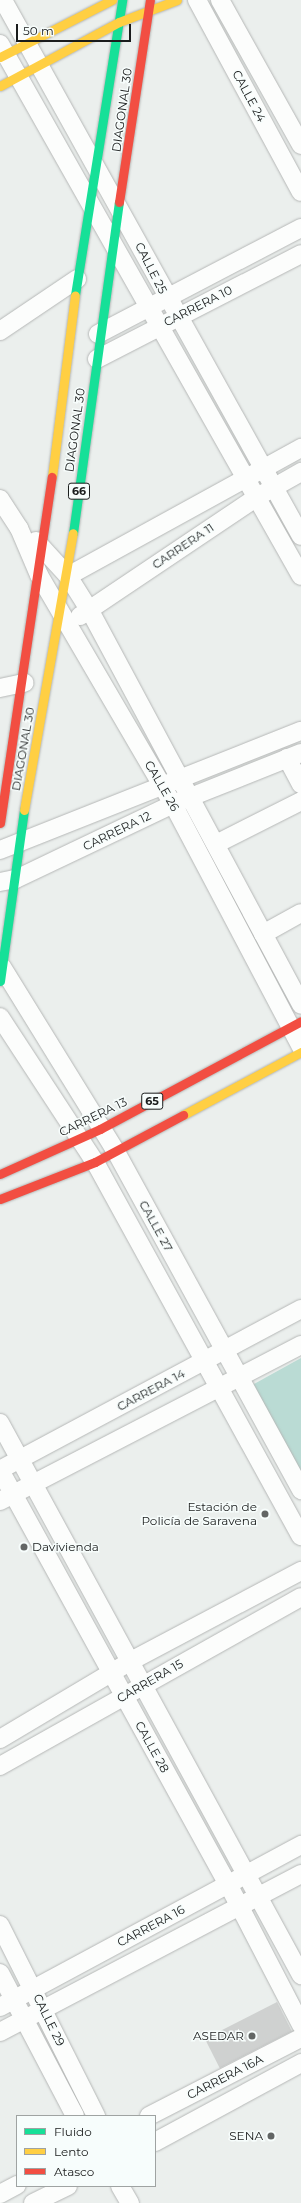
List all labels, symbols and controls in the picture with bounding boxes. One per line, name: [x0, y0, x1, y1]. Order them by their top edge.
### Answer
scale bar: [18, 16, 133, 42]
text: 50 m: [23, 23, 54, 38]
street label: DIAGONAL 30: [109, 67, 135, 153]
street label: CALLE 24: [229, 68, 269, 124]
street label: CALLE 25: [132, 240, 170, 296]
street label: CARRERA 10: [161, 283, 235, 329]
street label: DIAGONAL 30: [62, 387, 88, 473]
road number: 66: [67, 482, 91, 500]
street label: CARRERA 11: [149, 520, 217, 572]
street label: DIAGONAL 30: [9, 706, 37, 792]
street label: CALLE 26: [142, 758, 182, 814]
street label: CARRERA 12: [81, 808, 153, 854]
road number: 65: [141, 1092, 163, 1110]
street label: CARRERA 13: [57, 1094, 129, 1140]
street label: CALLE 27: [136, 1198, 176, 1254]
street label: CARRERA 14: [115, 1366, 187, 1414]
place label: Estación de Policía de Saravena: [141, 1500, 257, 1528]
marker: Estación de Policía de Saravena: [260, 1509, 270, 1519]
place label: Davivienda: [32, 1540, 99, 1554]
marker: Davivienda: [19, 1542, 29, 1552]
street label: CARRERA 15: [114, 1656, 186, 1706]
street label: CALLE 28: [132, 1719, 172, 1775]
street label: CARRERA 16: [115, 1902, 187, 1950]
street label: CALLE 29: [30, 1992, 68, 2048]
place label: ASEDAR: [193, 2029, 244, 2043]
marker: ASEDAR: [247, 2031, 257, 2041]
street label: CARRERA 16A: [185, 2052, 265, 2102]
legend: [16, 2115, 156, 2187]
text: Fluido: [54, 2124, 92, 2139]
place label: SENA: [229, 2129, 263, 2143]
marker: SENA: [266, 2131, 276, 2141]
text: Lento: [54, 2144, 89, 2159]
text: Atasco: [54, 2164, 94, 2179]

